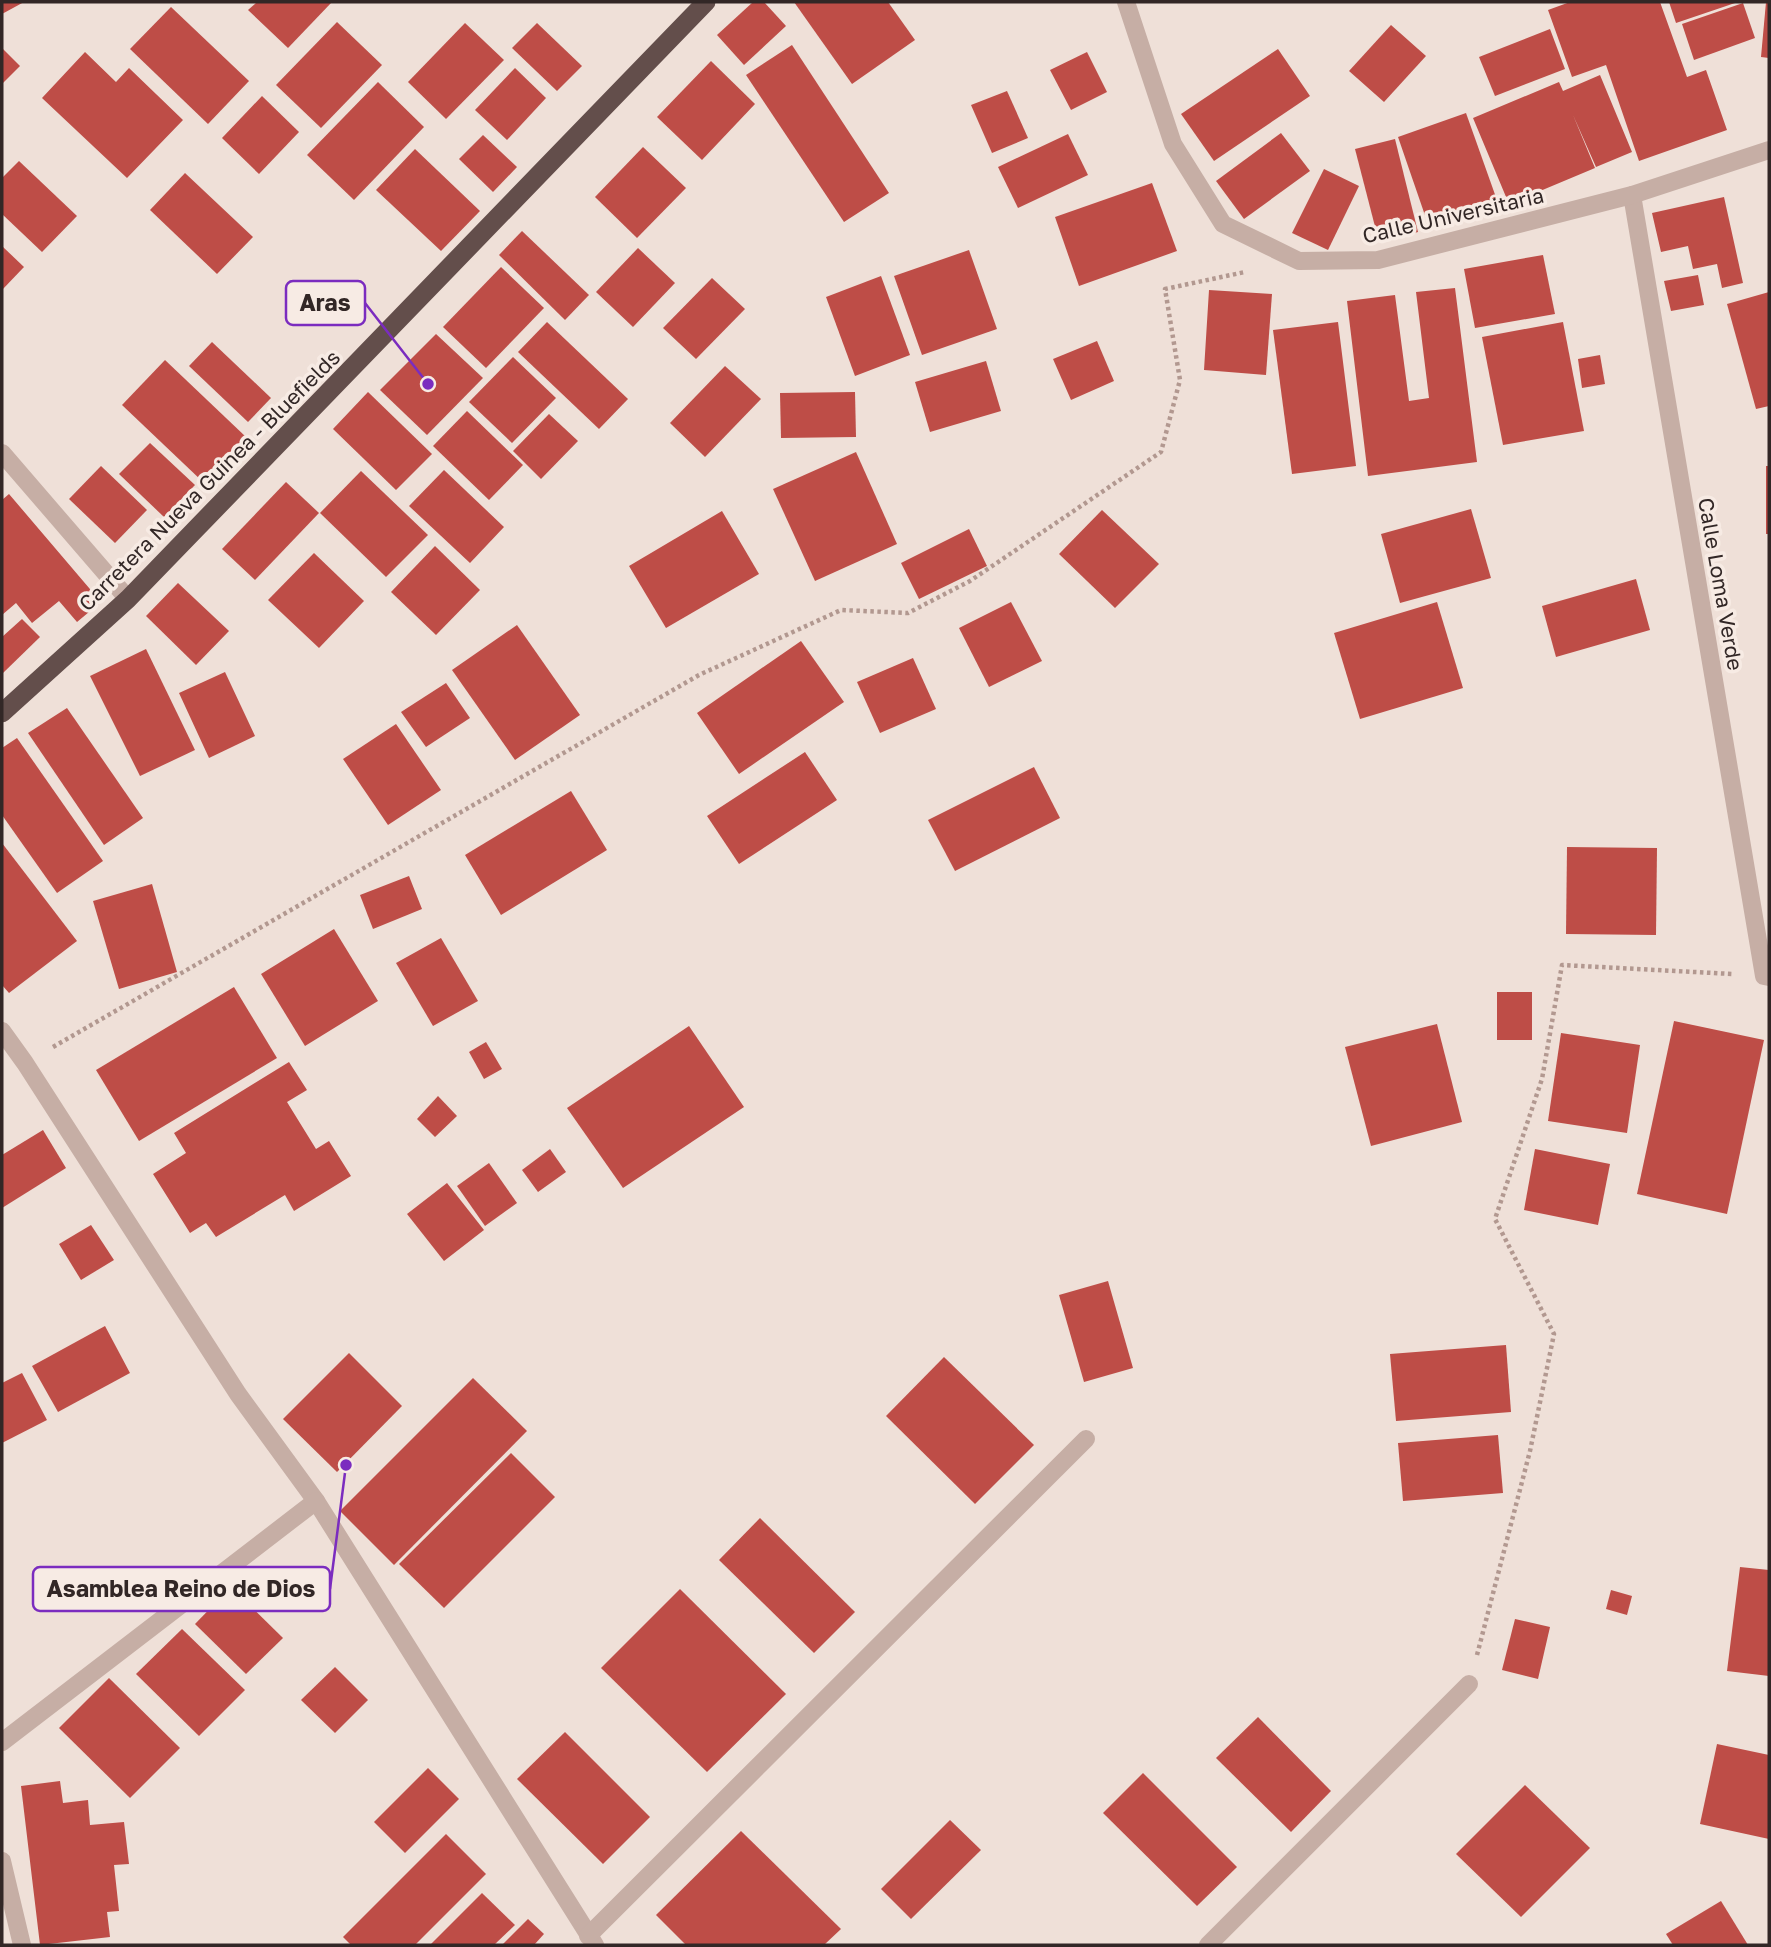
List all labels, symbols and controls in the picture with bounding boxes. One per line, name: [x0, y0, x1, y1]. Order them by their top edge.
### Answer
street label: Calle Universitaria: [1360, 182, 1546, 248]
callout: Aras: [286, 281, 365, 325]
text: Aras: [299, 288, 351, 316]
street label: Carretera Nueva Guinea - Bluefields: [73, 344, 345, 616]
street label: Calle Loma Verde: [1693, 496, 1749, 672]
callout: Asamblea Reino de Dios: [33, 1567, 330, 1611]
text: Asamblea Reino de Dios: [47, 1574, 316, 1602]

